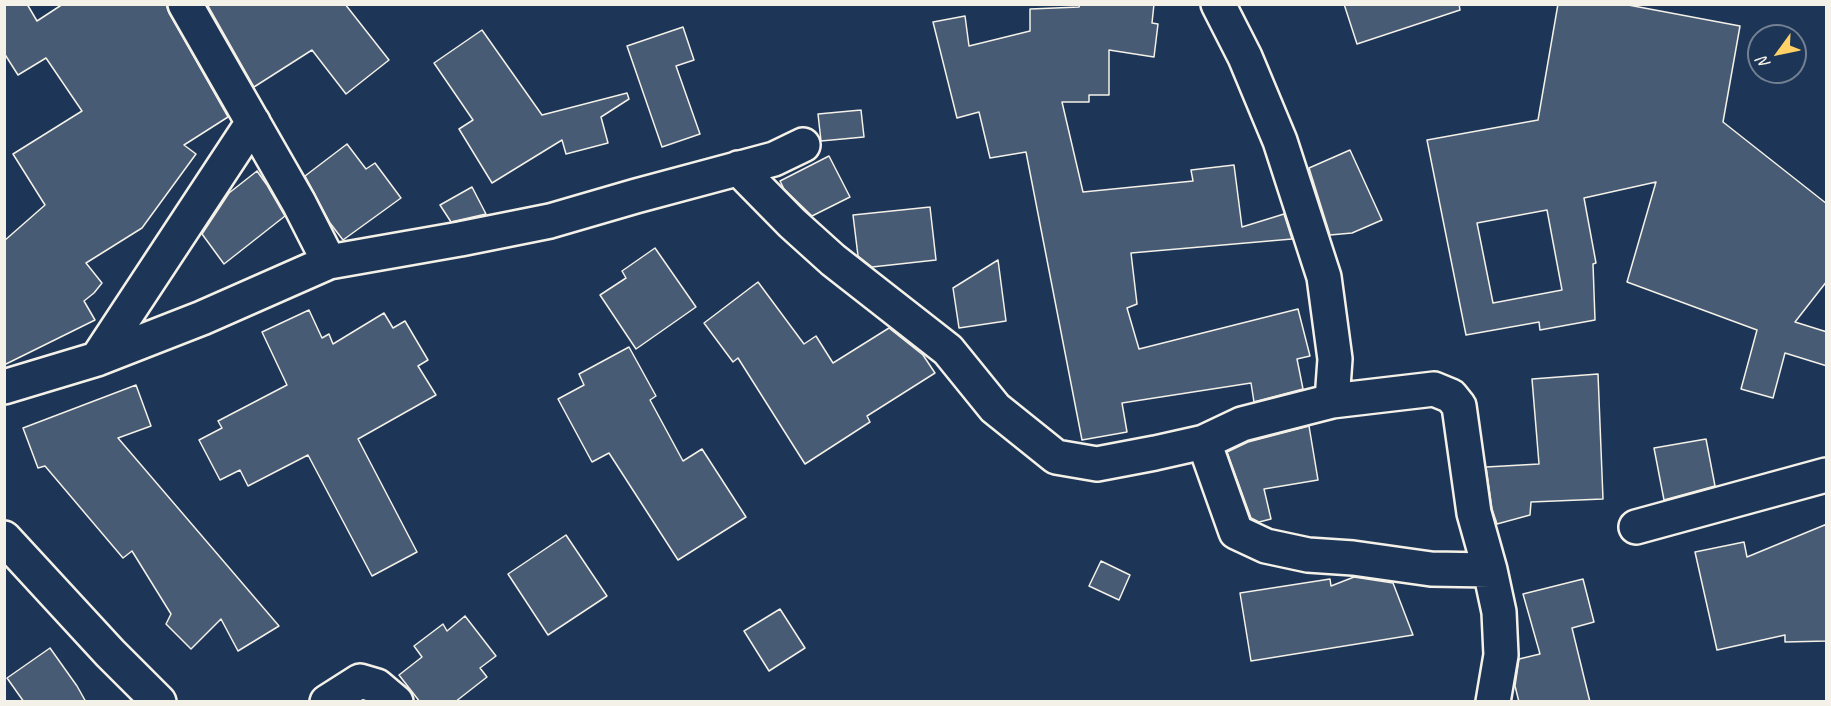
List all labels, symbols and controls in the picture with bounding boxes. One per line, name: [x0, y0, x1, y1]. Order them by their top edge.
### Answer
north arrow: [1747, 24, 1807, 84]
text: N: [1752, 53, 1775, 72]

